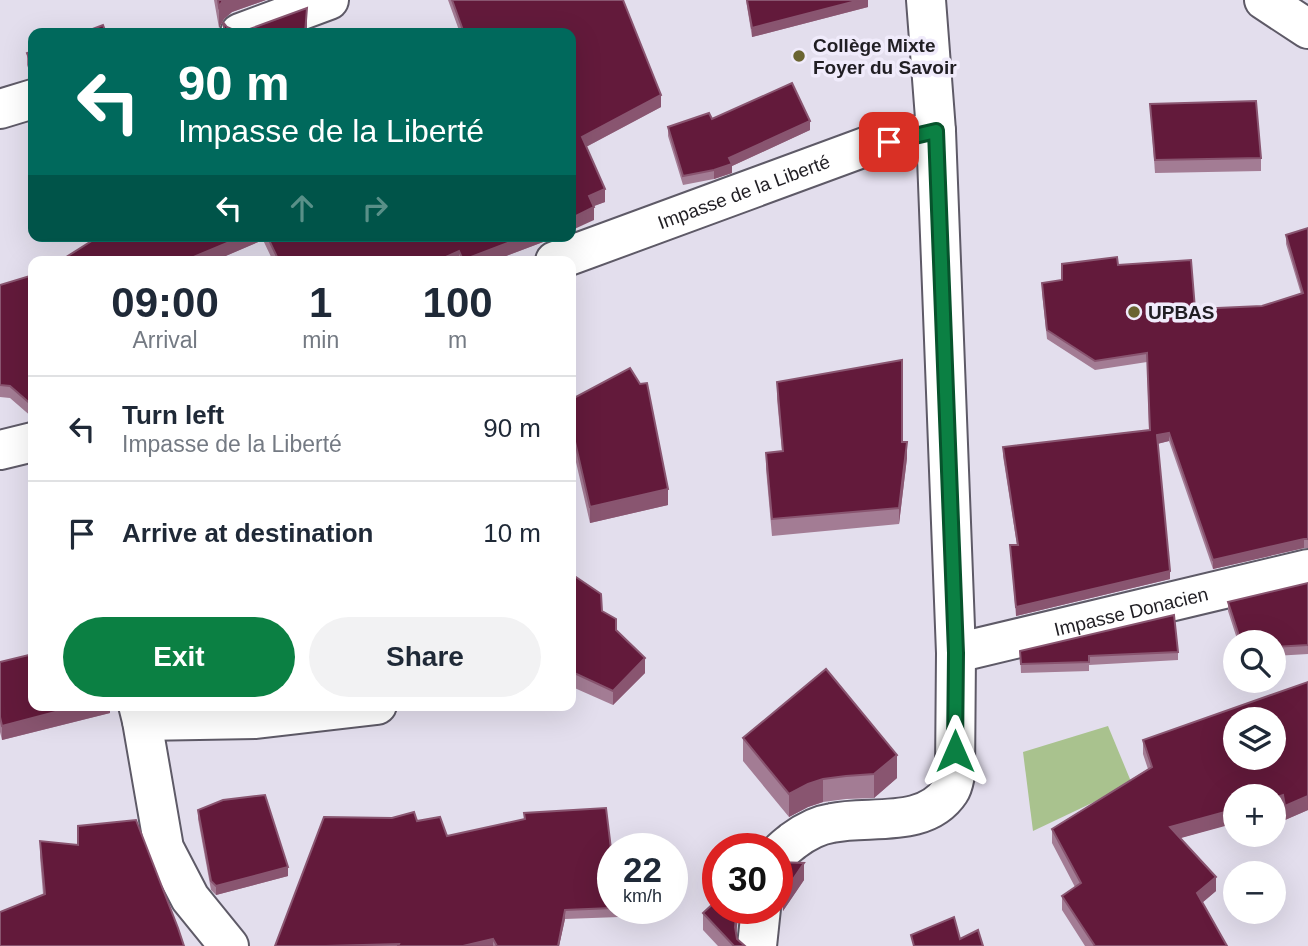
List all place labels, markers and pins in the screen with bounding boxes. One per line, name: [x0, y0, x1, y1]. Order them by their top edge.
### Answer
place label: Collège Mixte Foyer du Savoir: [813, 35, 957, 78]
marker: Collège Mixte Foyer du Savoir: [791, 48, 807, 64]
pin: [859, 112, 919, 172]
place label: UPBAS: [1148, 302, 1215, 323]
marker: UPBAS: [1126, 304, 1142, 320]

